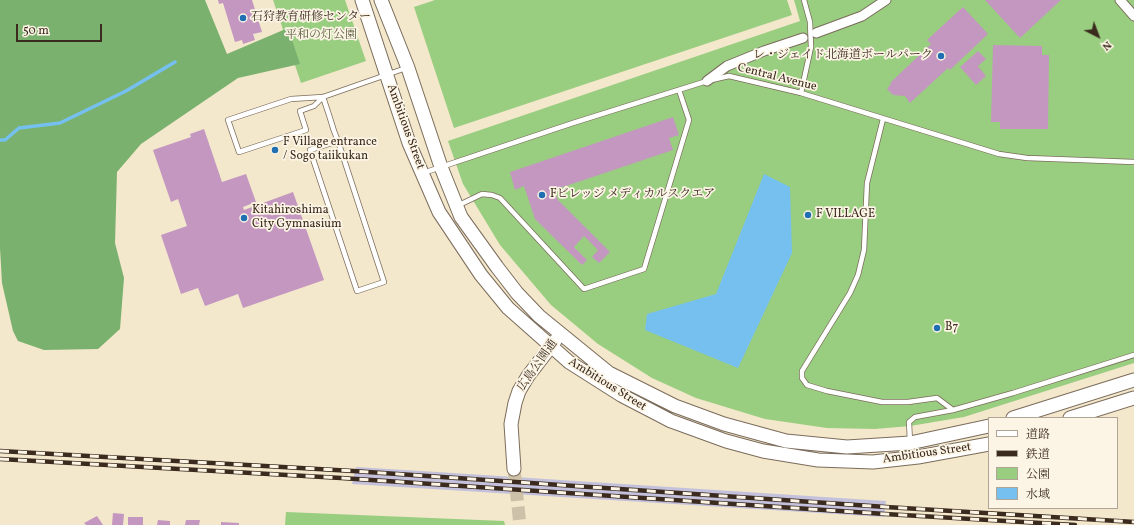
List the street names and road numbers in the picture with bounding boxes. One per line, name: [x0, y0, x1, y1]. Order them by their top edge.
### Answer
street label: Central Avenue: [736, 61, 818, 95]
street label: Ambitious Street: [383, 83, 427, 171]
street label: 広島公園通: [515, 337, 561, 395]
street label: Ambitious Street: [565, 355, 649, 415]
street label: Ambitious Street: [882, 441, 972, 467]

